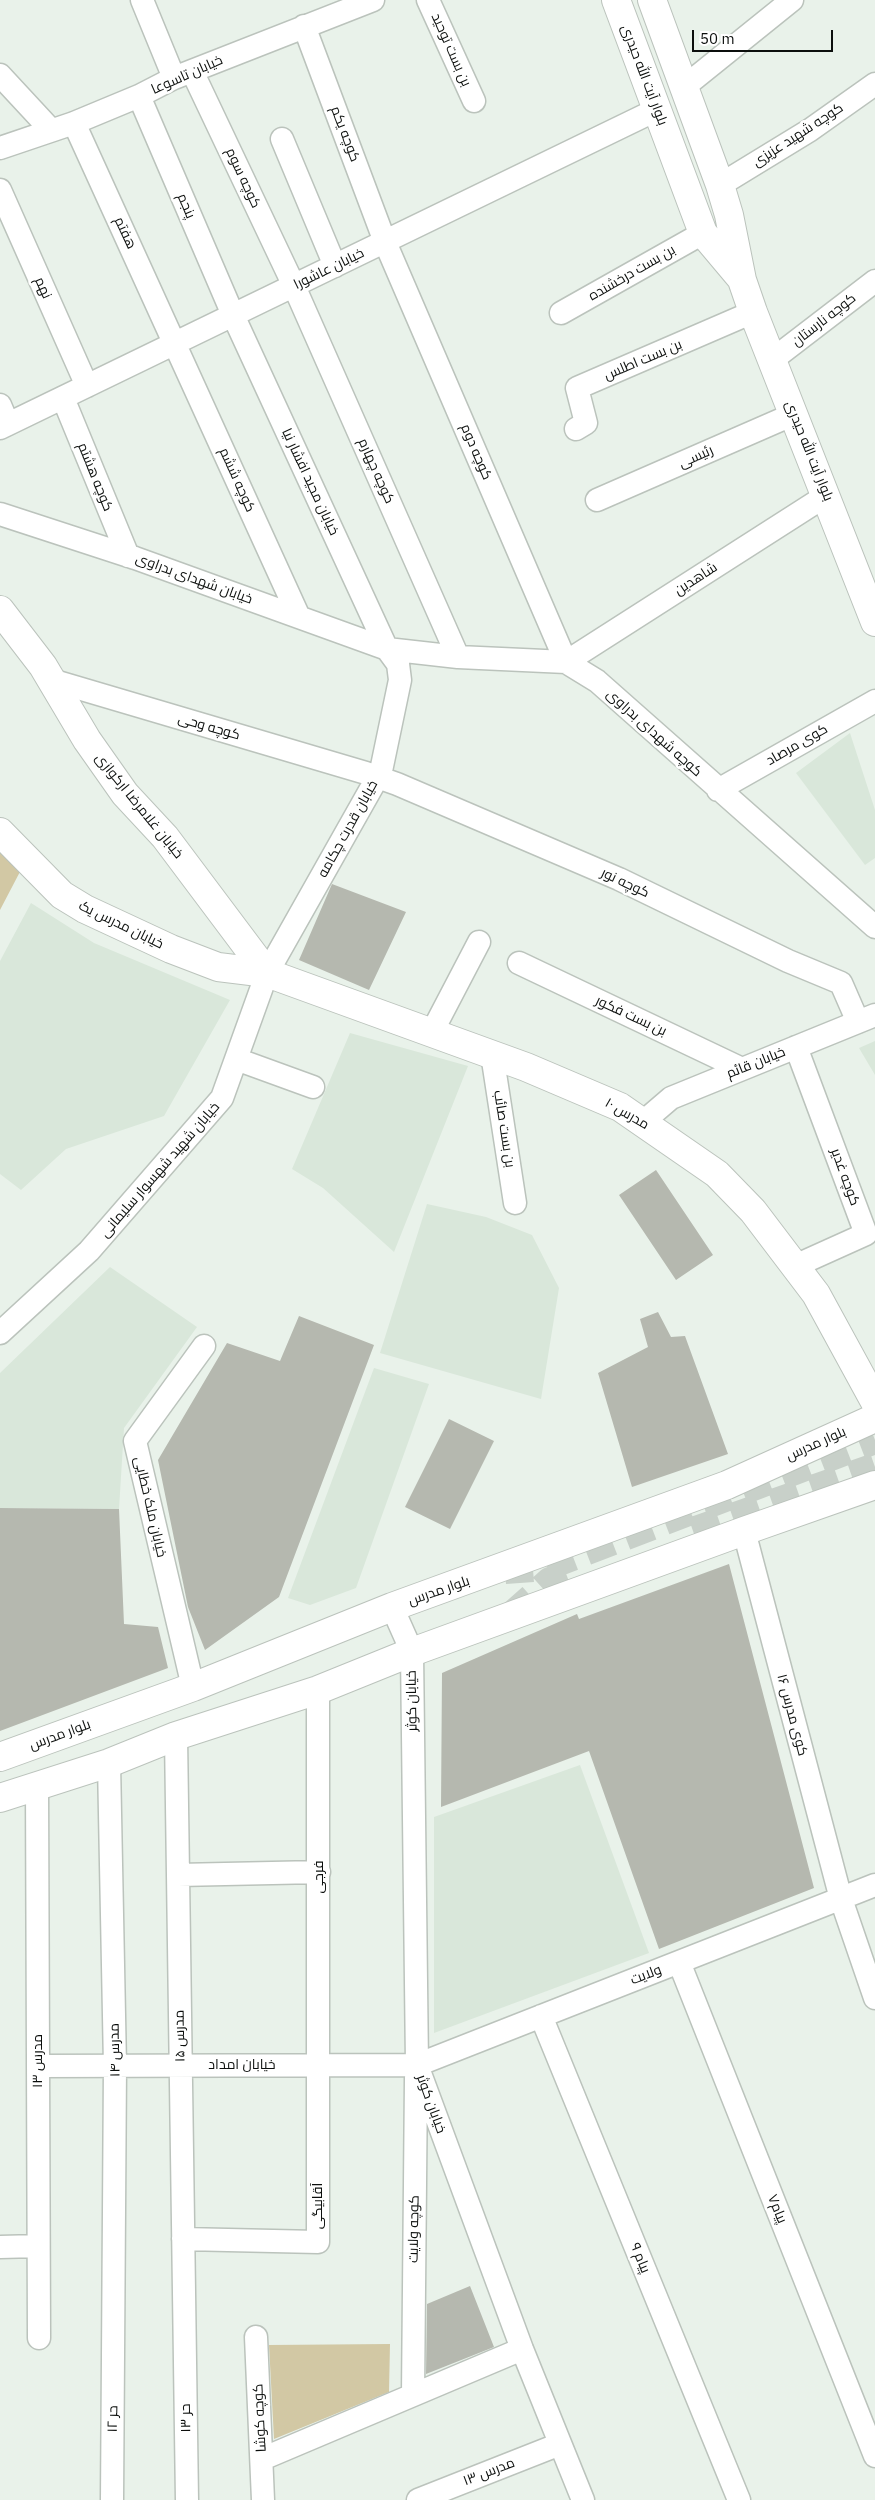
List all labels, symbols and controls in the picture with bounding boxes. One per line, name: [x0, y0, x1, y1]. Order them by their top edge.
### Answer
street label: بن بست توحید: [427, 11, 475, 89]
scale bar: [695, 20, 836, 52]
street label: بلوار آیت الله حیدری: [617, 22, 671, 128]
text: 50 m: [700, 29, 735, 48]
street label: خیابان تاسوعا: [149, 52, 225, 98]
street label: کوچه شهید عزیزی: [750, 99, 846, 171]
street label: کوچه یکم: [327, 104, 363, 164]
street label: کوچه سوم: [222, 145, 264, 211]
street label: پنجم: [173, 191, 199, 221]
street label: هفتم: [110, 214, 140, 252]
street label: بن بست درخشنده: [586, 241, 678, 305]
street label: خیابان عاشورا: [291, 245, 367, 293]
street label: نهم: [31, 274, 55, 302]
street label: کوچه نارستان: [789, 290, 859, 350]
street label: بن بست اطلس: [601, 336, 685, 384]
street label: بلوار آیت الله حیدری: [781, 398, 837, 504]
street label: کوچه دوم: [457, 421, 495, 483]
street label: خیابان مجید افشار نیا: [278, 426, 342, 538]
street label: کوچه چهارم: [354, 436, 398, 506]
street label: کوچه هشتم: [74, 440, 116, 514]
street label: رئیسی: [676, 442, 716, 472]
street label: کوچه ششم: [215, 445, 259, 515]
street label: خیابان شهدای بدراوی: [133, 550, 255, 608]
street label: شاهدین: [671, 559, 721, 599]
street label: کوچه شهدای بدراوی: [603, 686, 705, 780]
street label: کوچه وحی: [176, 710, 242, 744]
street label: کوی مرصاد: [763, 721, 831, 769]
street label: خیابان غلامرضا ارکوازی: [91, 750, 187, 862]
street label: خیابان قدرت چکامه: [314, 777, 382, 881]
street label: کوچه نور: [598, 865, 652, 901]
street label: خیابان مدرس یک: [76, 897, 166, 953]
street label: بن بست فکور: [593, 992, 669, 1040]
street label: خیابان قائم: [724, 1044, 788, 1082]
street label: بن بست صائب: [490, 1089, 518, 1169]
street label: مدرس ۱۰: [602, 1095, 652, 1133]
street label: خیابان شهید شهسوار سلیمانی: [97, 1099, 223, 1241]
street label: کوچه غدیر: [827, 1146, 863, 1208]
street label: بلوار مدرس: [783, 1423, 849, 1465]
street label: خیابان ملک خطایی: [130, 1455, 170, 1559]
street label: بلوار مدرس: [406, 1573, 472, 1609]
street label: خیابان کوثر: [403, 1670, 421, 1732]
street label: کوی مدرس ۱۶: [773, 1672, 811, 1758]
street label: بلوار مدرس: [27, 1716, 93, 1754]
street label: فرجی: [311, 1861, 327, 1893]
street label: ولایت: [628, 1961, 664, 1989]
street label: مدرس ۱۵: [171, 2010, 189, 2062]
street label: مدرس ۱۴: [106, 2023, 124, 2077]
street label: مدرس ۱۳: [30, 2034, 46, 2088]
street label: خیابان امداد: [208, 2057, 276, 2073]
street label: خیابان کوثر: [413, 2072, 449, 2136]
street label: آقابیگی: [310, 2183, 326, 2229]
street label: پیام۷: [764, 2192, 790, 2226]
street label: کوچه ولایت: [405, 2195, 423, 2263]
street label: پیام ۹: [626, 2240, 654, 2276]
street label: کوچه کوشا: [250, 2383, 270, 2453]
street label: ۱۳ حر: [177, 2403, 195, 2433]
street label: حر ۱۲: [104, 2405, 122, 2433]
street label: مدرس ۱۳: [461, 2454, 517, 2490]

